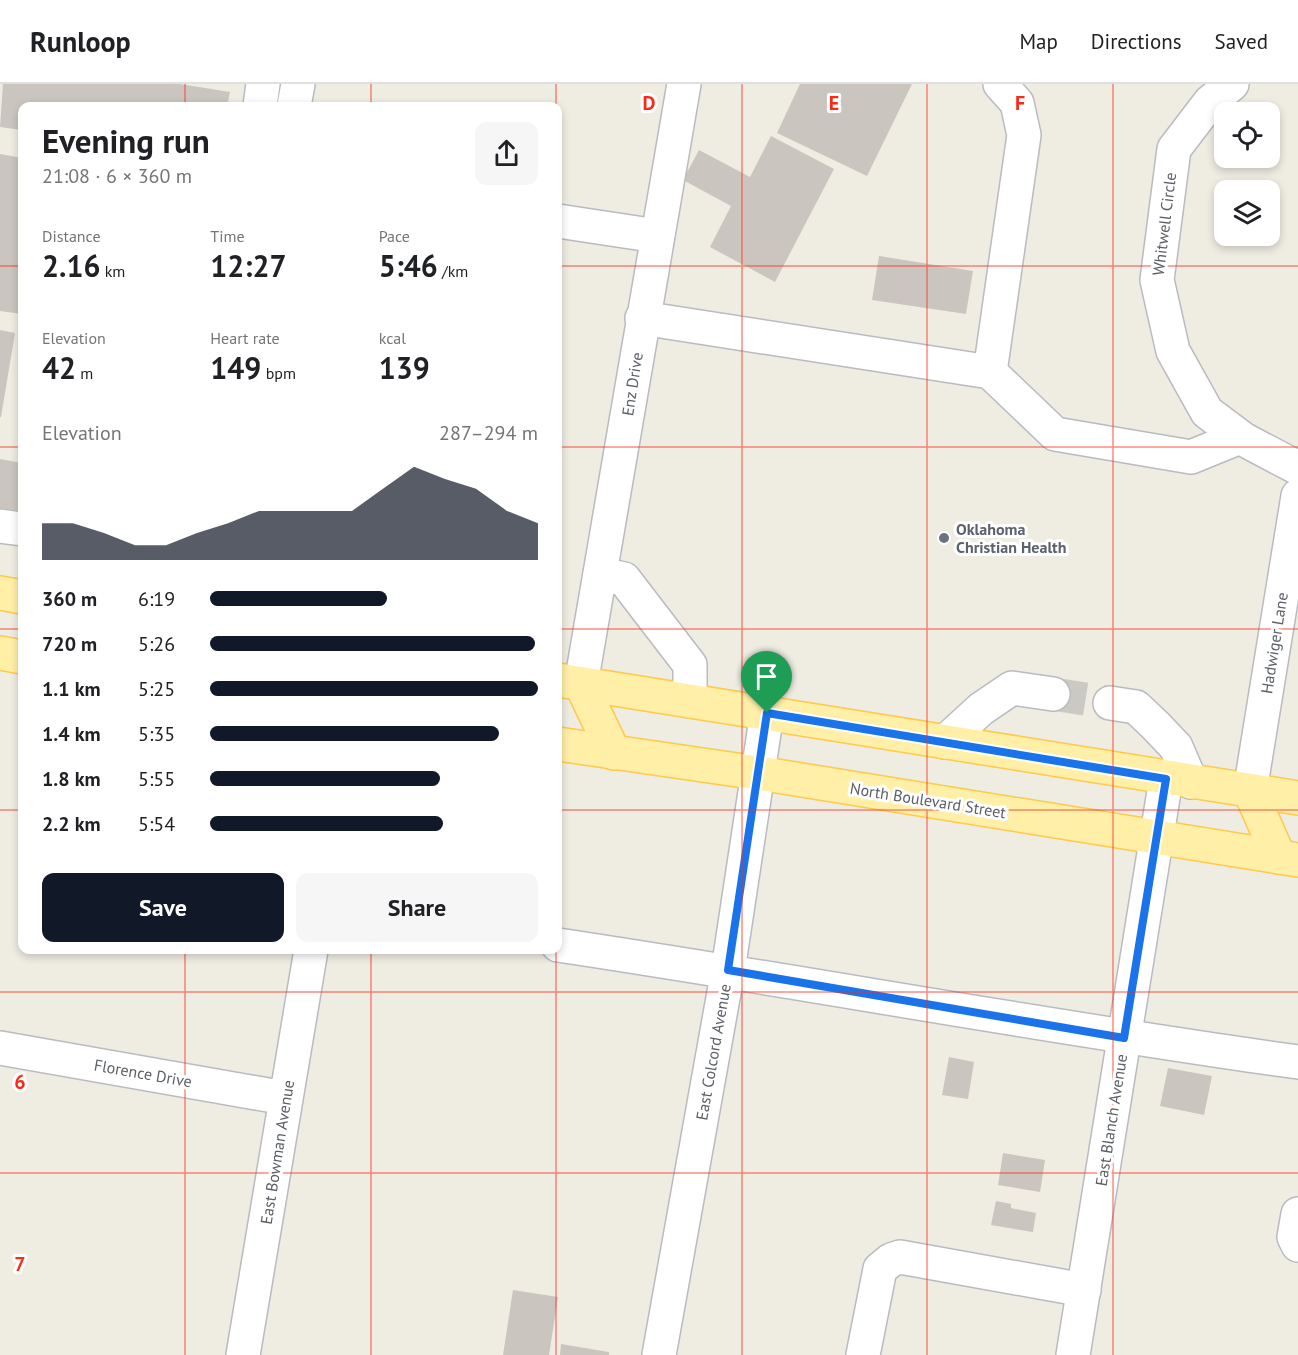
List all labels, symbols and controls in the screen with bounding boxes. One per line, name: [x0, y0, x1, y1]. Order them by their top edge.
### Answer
text: Runloop: [30, 23, 131, 60]
text: Map: [1019, 28, 1058, 55]
text: Directions: [1091, 28, 1182, 55]
text: Saved: [1215, 28, 1268, 55]
text: D: [643, 90, 656, 116]
text: E: [829, 90, 839, 116]
text: F: [1015, 90, 1025, 116]
map controls: [1214, 102, 1280, 246]
button: locate: [1214, 102, 1280, 168]
text: Evening run: [42, 119, 210, 162]
button: share: [475, 122, 538, 185]
text: 21:08 · 6 × 360 m: [42, 163, 192, 189]
street label: Whitwell Circle: [1148, 171, 1180, 277]
button: layers: [1214, 180, 1280, 246]
text: Distance: [42, 226, 101, 246]
text: Time: [210, 226, 245, 246]
text: Pace: [379, 226, 410, 246]
text: 2.16: [42, 246, 100, 285]
text: 12:27: [210, 246, 286, 285]
text: 5:46: [379, 246, 438, 285]
text: km: [100, 261, 125, 281]
text: /km: [438, 261, 468, 281]
text: Elevation: [42, 328, 106, 348]
text: Heart rate: [210, 328, 280, 348]
text: kcal: [379, 328, 406, 348]
text: 42: [42, 348, 76, 387]
text: 149: [210, 348, 261, 387]
text: 139: [379, 348, 430, 387]
street label: Enz Drive: [617, 351, 647, 417]
text: m: [76, 363, 93, 383]
text: bpm: [261, 363, 296, 383]
text: Elevation: [42, 420, 122, 446]
text: 287–294 m: [439, 420, 538, 446]
place label: Oklahoma Christian Health: [956, 519, 1066, 557]
marker: Oklahoma Christian Health: [937, 531, 951, 545]
text: 360 m: [42, 586, 97, 612]
text: 6:19: [138, 586, 175, 612]
street label: Hadwiger Lane: [1256, 591, 1292, 695]
text: 720 m: [42, 631, 97, 657]
text: 5:26: [138, 631, 175, 657]
pin: [741, 651, 792, 713]
icon: arrive: [750, 660, 783, 693]
text: 1.1 km: [42, 676, 101, 702]
text: 5:25: [138, 676, 175, 702]
text: 1.4 km: [42, 721, 101, 747]
text: 5:35: [138, 721, 175, 747]
text: 1.8 km: [42, 766, 101, 792]
text: 5:55: [138, 766, 175, 792]
street label: North Boulevard Street: [849, 778, 1008, 822]
text: 2.2 km: [42, 811, 101, 837]
text: 5:54: [138, 811, 175, 837]
button: Save: [42, 873, 284, 942]
button: Share: [296, 873, 538, 942]
street label: East Colcord Avenue: [691, 982, 735, 1122]
street label: East Blanch Avenue: [1091, 1053, 1131, 1187]
street label: Florence Drive: [93, 1055, 193, 1091]
text: 6: [14, 1069, 26, 1095]
street label: East Bowman Avenue: [256, 1078, 298, 1226]
text: 7: [14, 1251, 26, 1277]

